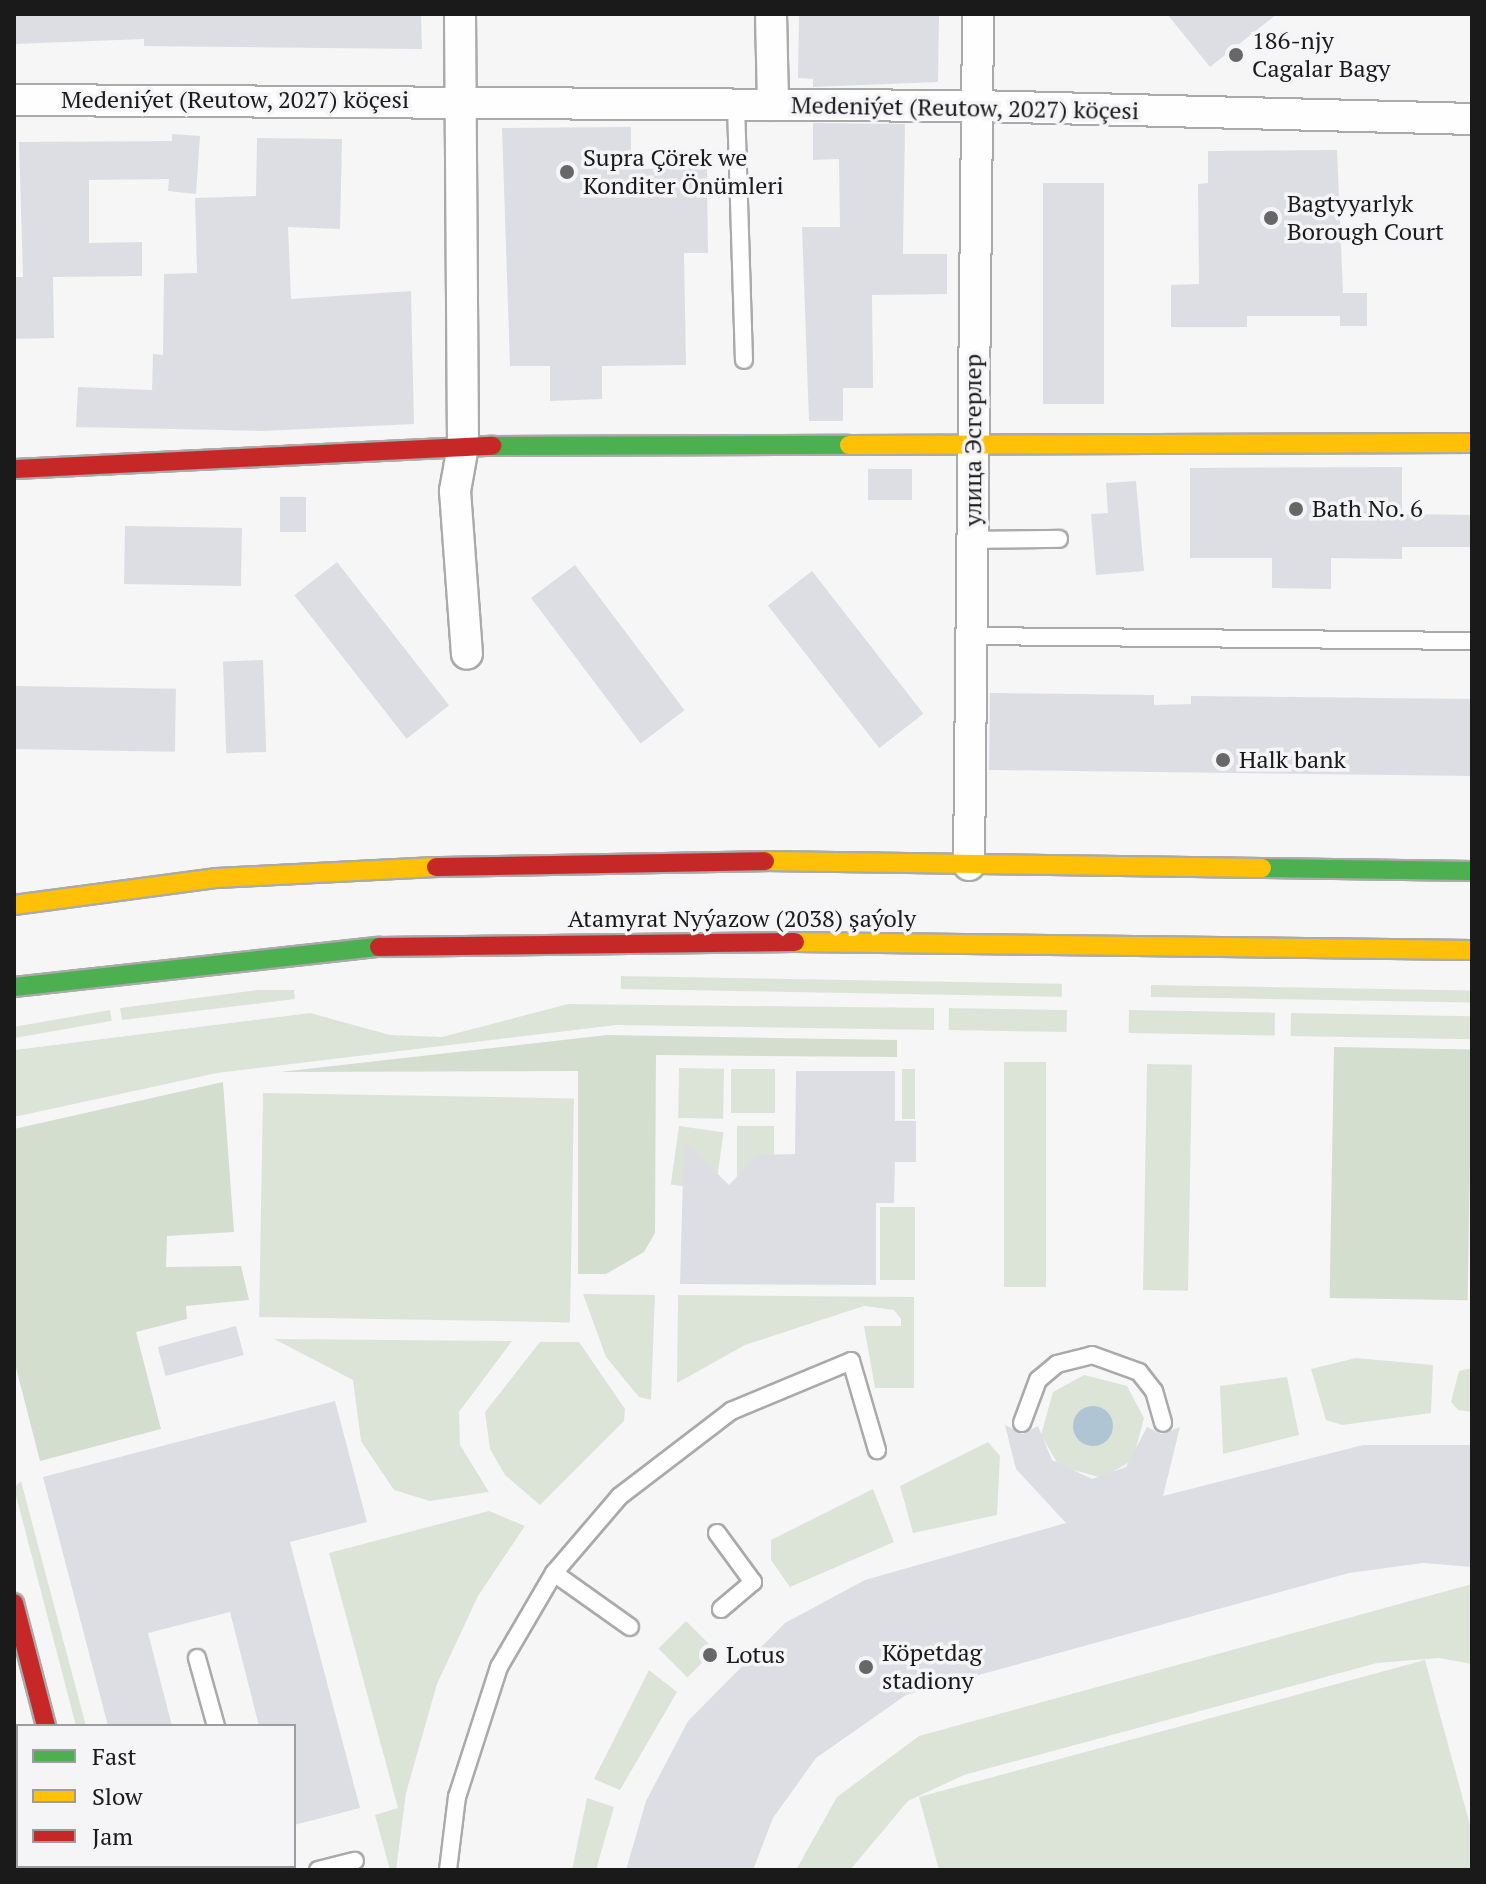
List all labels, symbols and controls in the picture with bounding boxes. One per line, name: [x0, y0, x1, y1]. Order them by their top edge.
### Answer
place label: 186-njy Cagalar Bagy: [1252, 27, 1390, 83]
marker: 186-njy Cagalar Bagy: [1227, 46, 1245, 64]
street label: Medeniýet (Reutow, 2027) köçesi: [60, 86, 410, 114]
street label: Medeniýet (Reutow, 2027) köçesi: [790, 91, 1140, 125]
place label: Supra Çörek we Konditer Önümleri: [583, 144, 784, 200]
marker: Supra Çörek we Konditer Önümleri: [558, 163, 576, 181]
place label: Bagtyyarlyk Borough Court: [1287, 190, 1444, 246]
marker: Bagtyyarlyk Borough Court: [1262, 209, 1280, 227]
street label: улица Эсгерлер: [959, 354, 987, 526]
place label: Bath No. 6: [1312, 495, 1424, 523]
marker: Bath No. 6: [1287, 500, 1305, 518]
place label: Halk bank: [1239, 746, 1346, 774]
marker: Halk bank: [1214, 751, 1232, 769]
street label: Atamyrat Nyýazow (2038) şaýoly: [568, 905, 916, 933]
place label: Köpetdag stadiony: [882, 1639, 982, 1695]
place label: Lotus: [726, 1641, 785, 1669]
marker: Lotus: [701, 1646, 719, 1664]
marker: Köpetdag stadiony: [857, 1658, 875, 1676]
legend: [16, 1724, 296, 1868]
text: Fast: [92, 1740, 136, 1772]
text: Slow: [92, 1780, 143, 1812]
text: Jam: [92, 1820, 133, 1852]

